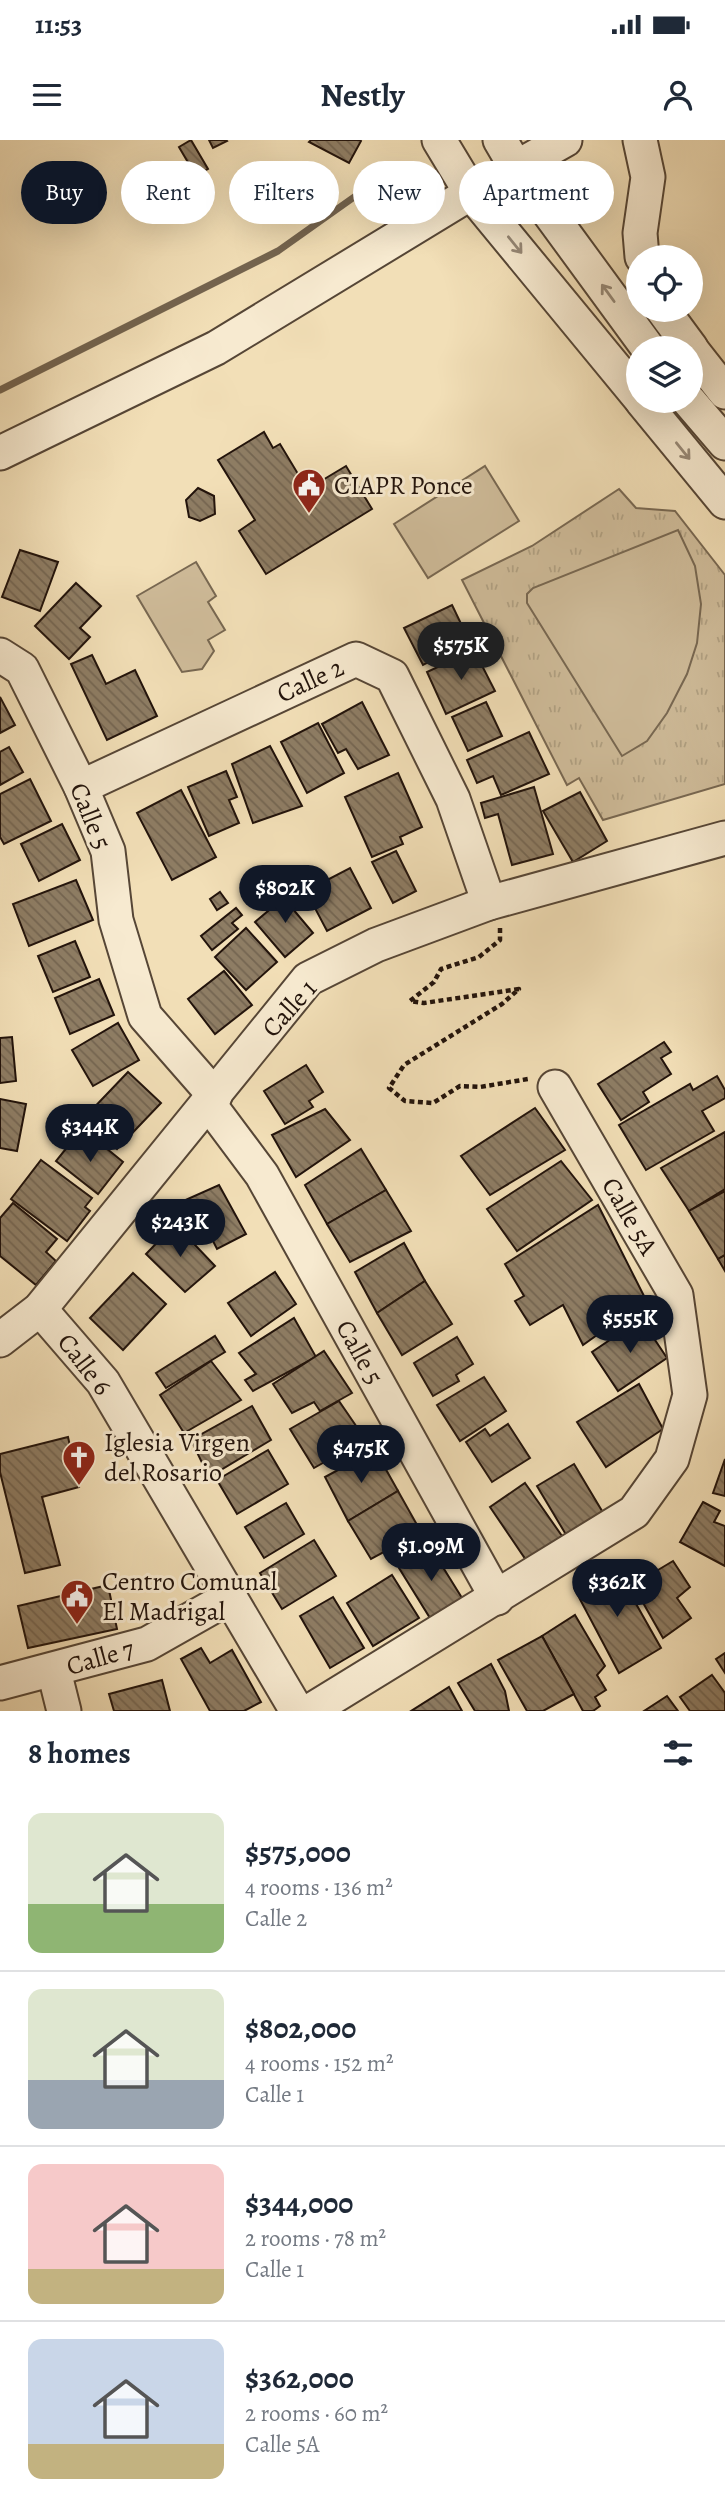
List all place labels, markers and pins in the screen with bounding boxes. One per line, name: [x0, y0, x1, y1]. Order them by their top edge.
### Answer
public building icon: CIAPR Ponce: [290, 466, 328, 515]
place label: CIAPR Ponce: [334, 468, 473, 503]
pin: $575K: [412, 622, 510, 682]
pin: $802K: [236, 866, 334, 925]
pin: $344K: [41, 1104, 139, 1164]
pin: $243K: [131, 1200, 229, 1259]
pin: $555K: [581, 1296, 679, 1355]
place label: Iglesia Virgen del Rosario: [104, 1425, 250, 1490]
pin: $475K: [312, 1426, 410, 1485]
church icon: Iglesia Virgen del Rosario: [60, 1438, 98, 1487]
pin: $1.09M: [374, 1524, 488, 1583]
pin: $362K: [568, 1560, 666, 1619]
place label: Centro Comunal El Madrigal: [102, 1564, 277, 1629]
public building icon: Centro Comunal El Madrigal: [58, 1577, 96, 1626]

